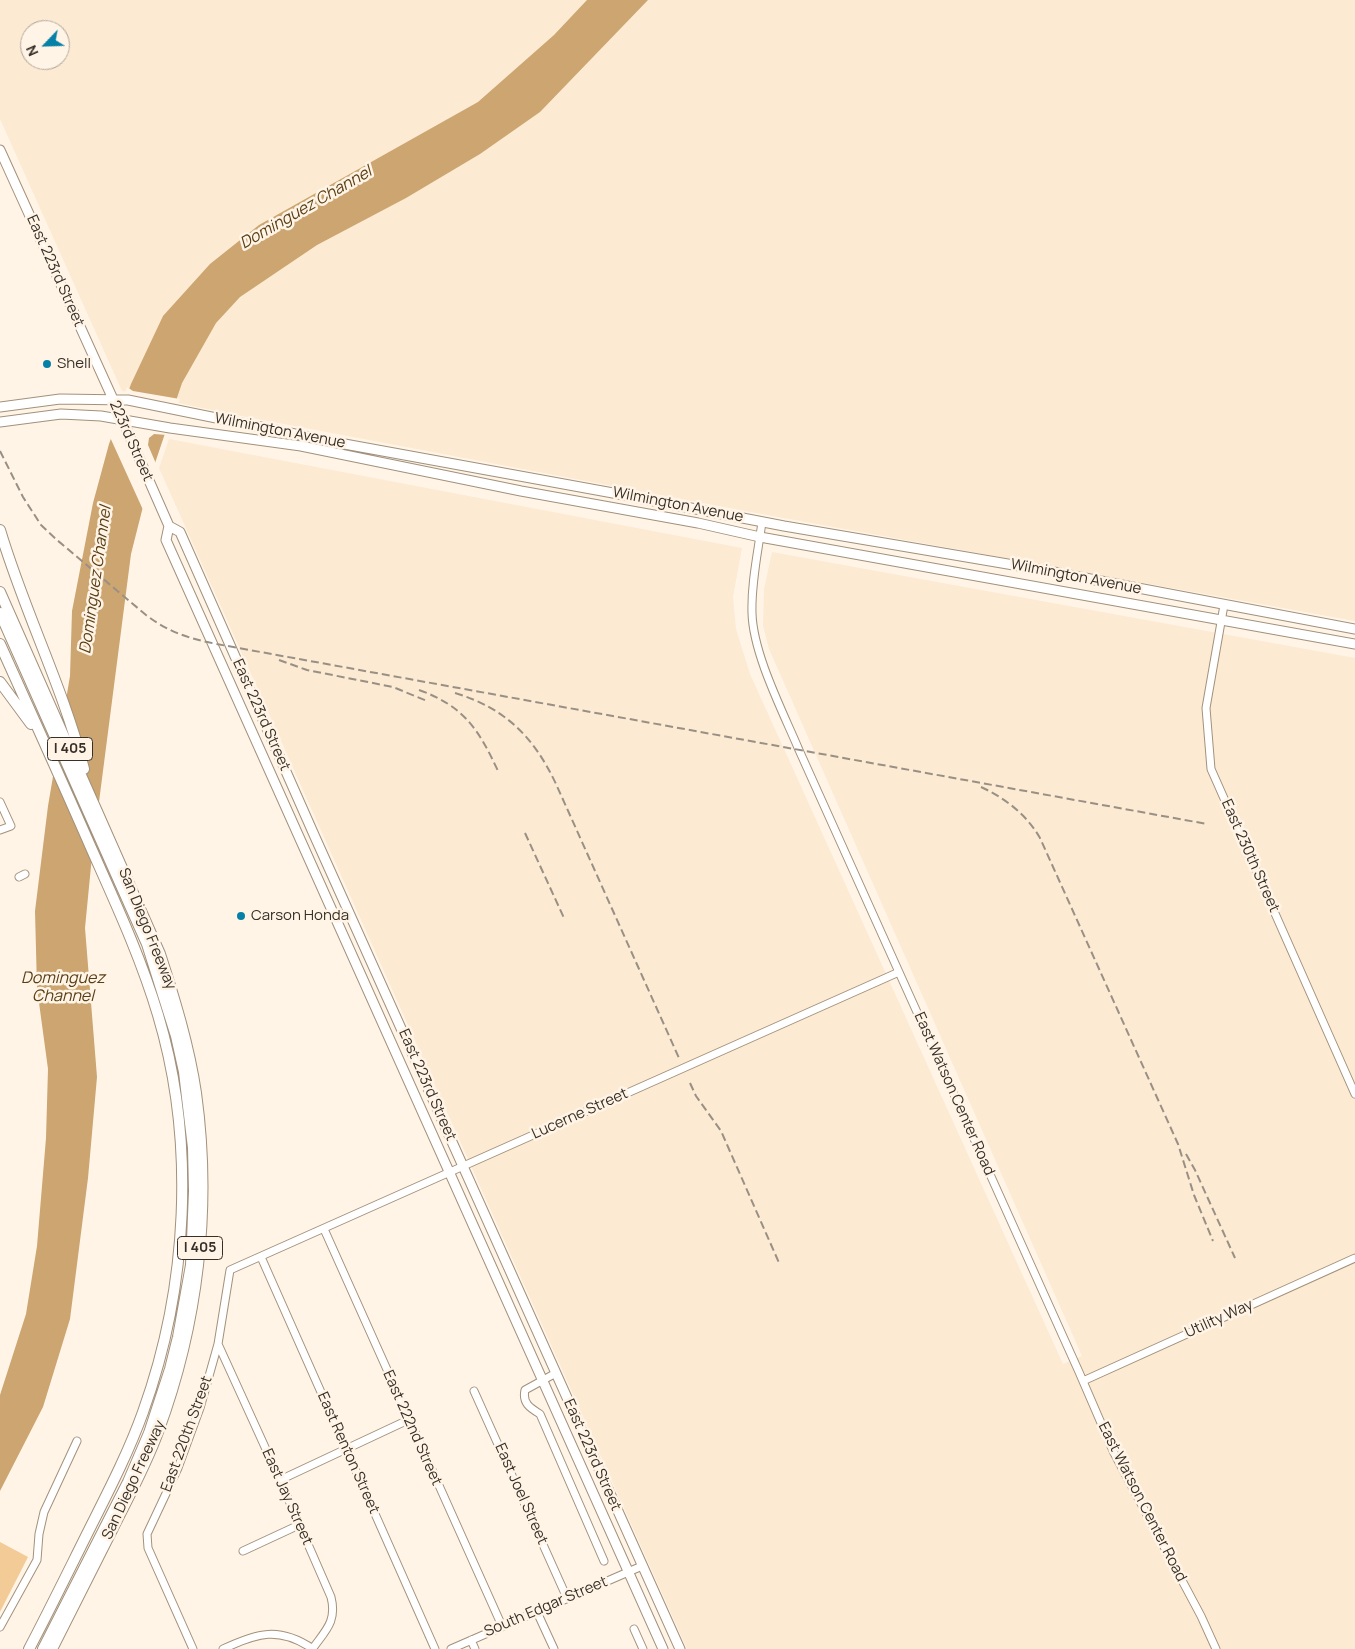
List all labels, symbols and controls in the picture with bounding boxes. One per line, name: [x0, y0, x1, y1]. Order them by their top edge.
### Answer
north arrow: [20, 20, 70, 70]
text: N: [21, 42, 42, 59]
water label: Dominguez Channel: [237, 162, 375, 254]
street label: East 223rd Street: [22, 212, 88, 330]
place label: Shell: [57, 355, 91, 373]
marker: Shell: [41, 358, 53, 370]
street label: 223rd Street: [105, 398, 157, 484]
street label: Wilmington Avenue: [213, 410, 347, 452]
street label: Wilmington Avenue: [611, 484, 745, 526]
water label: Dominguez Channel: [76, 505, 116, 655]
street label: Wilmington Avenue: [1009, 556, 1143, 598]
street label: East 223rd Street: [228, 656, 294, 774]
road number: I 405: [48, 738, 92, 761]
street label: East 230th Street: [1217, 797, 1283, 915]
street label: San Diego Freeway: [114, 866, 180, 992]
place label: Carson Honda: [251, 907, 349, 925]
marker: Carson Honda: [235, 910, 247, 922]
water label: Dominguez Channel: [21, 969, 105, 1007]
street label: East Watson Center Road: [910, 1010, 998, 1178]
street label: East 223rd Street: [394, 1026, 460, 1144]
street label: Lucerne Street: [529, 1085, 631, 1143]
road number: I 405: [178, 1236, 222, 1260]
street label: Utility Way: [1182, 1296, 1256, 1342]
street label: East 222nd Street: [379, 1368, 445, 1488]
street label: East 220th Street: [158, 1374, 216, 1494]
street label: East Renton Street: [313, 1389, 383, 1517]
street label: East 223rd Street: [559, 1396, 625, 1514]
street label: San Diego Freeway: [98, 1418, 170, 1542]
street label: East Watson Center Road: [1094, 1419, 1190, 1585]
street label: East Joel Street: [491, 1441, 551, 1547]
street label: East Jay Street: [258, 1446, 316, 1548]
street label: South Edgar Street: [482, 1573, 610, 1641]

